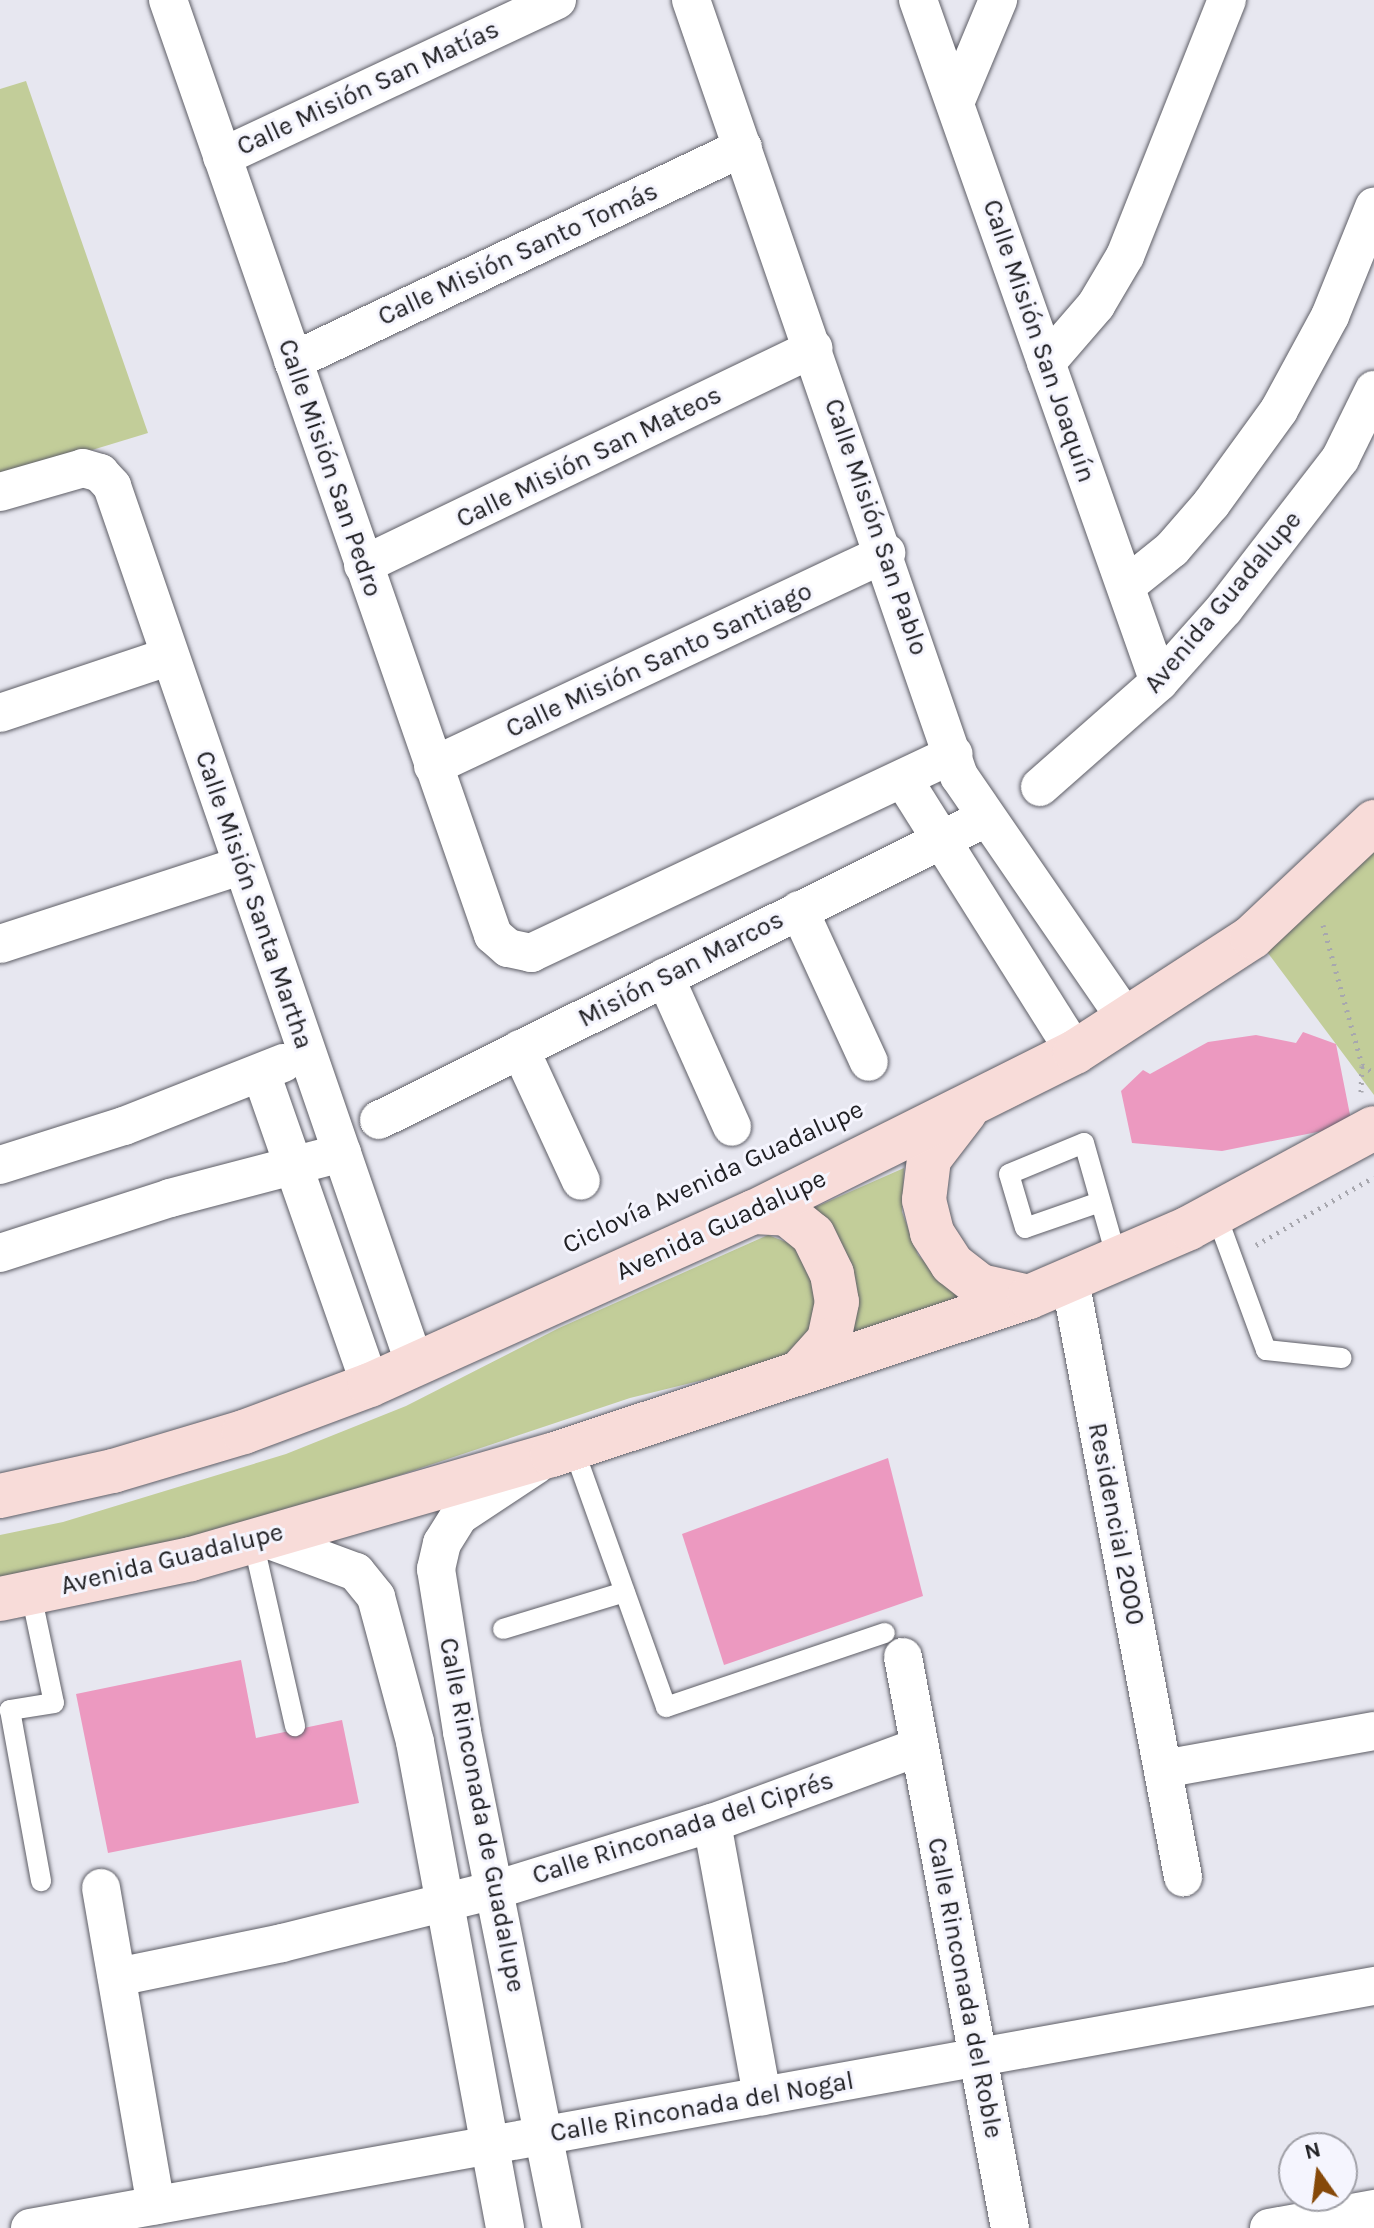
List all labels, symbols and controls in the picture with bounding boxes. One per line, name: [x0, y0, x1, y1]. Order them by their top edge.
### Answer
street label: Calle Misión San Matías: [232, 14, 504, 162]
street label: Calle Misión Santo Tomás: [373, 175, 663, 333]
street label: Calle Misión San Joaquín: [976, 196, 1102, 486]
street label: Calle Misión San Pedro: [271, 335, 389, 601]
street label: Calle Misión San Mateos: [451, 379, 727, 535]
street label: Calle Misión San Pablo: [817, 395, 935, 659]
street label: Avenida Guadalupe: [1138, 505, 1308, 699]
street label: Calle Misión Santo Santiago: [501, 575, 817, 745]
street label: Calle Misión Santa Martha: [188, 747, 320, 1053]
street label: Misión San Marcos: [573, 904, 789, 1034]
street label: Ciclovía Avenida Guadalupe: [558, 1094, 868, 1260]
street label: Avenida Guadalupe: [611, 1163, 831, 1287]
street label: Residencial 2000: [1081, 1420, 1151, 1628]
street label: Avenida Guadalupe: [58, 1516, 286, 1602]
street label: Calle Rinconada de Guadalupe: [432, 1635, 532, 1995]
street label: Calle Rinconada del Ciprés: [529, 1765, 837, 1891]
street label: Calle Rinconada del Roble: [921, 1835, 1009, 2141]
street label: Calle Rinconada del Nogal: [548, 2065, 856, 2149]
north arrow: [1278, 2132, 1358, 2212]
text: N: [1302, 2136, 1323, 2165]

